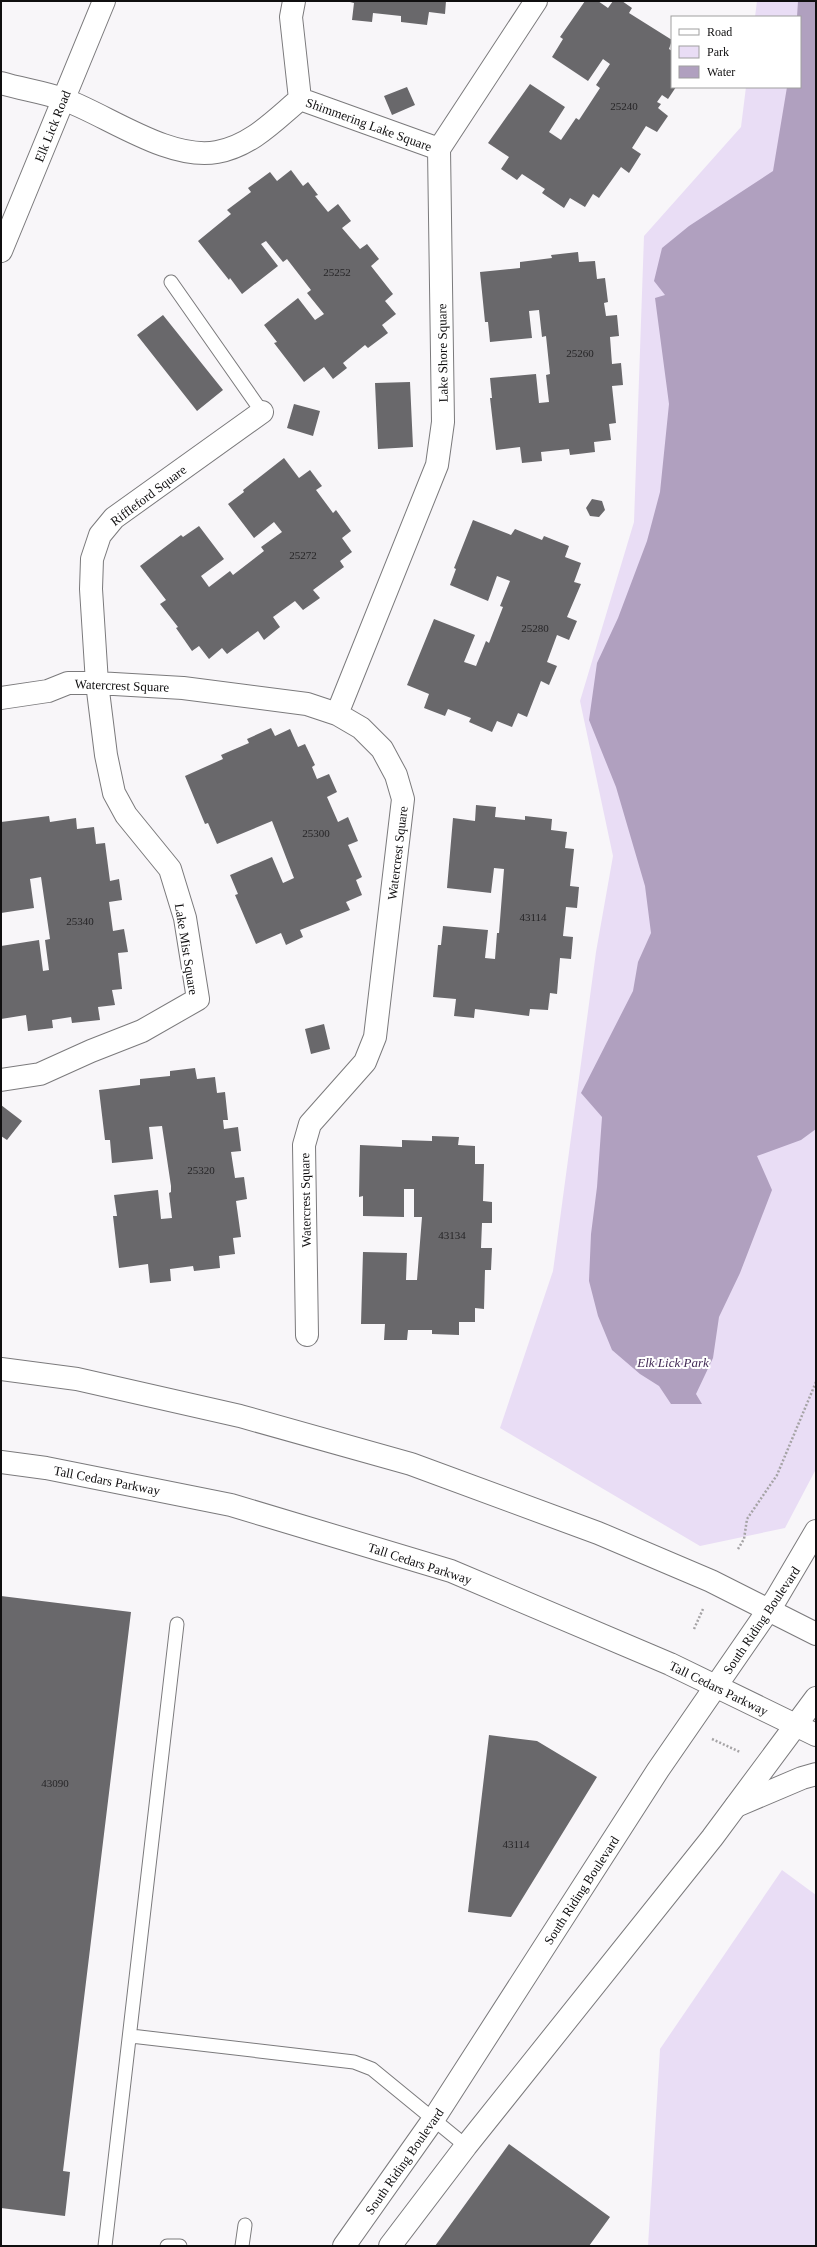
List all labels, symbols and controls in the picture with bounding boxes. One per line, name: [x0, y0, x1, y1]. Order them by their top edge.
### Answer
legend: [671, 16, 801, 88]
text: Road: [707, 25, 732, 39]
text: Park: [707, 45, 729, 59]
text: Water: [707, 65, 735, 79]
street label: Elk Lick Road: [31, 88, 74, 164]
street label: Shimmering Lake Square: [304, 95, 434, 154]
house number: 25240: [610, 100, 638, 112]
house number: 25252: [323, 266, 351, 278]
street label: Lake Shore Square: [434, 303, 451, 403]
house number: 25260: [566, 347, 594, 359]
street label: Riffleford Square: [107, 462, 189, 529]
house number: 25272: [289, 549, 317, 561]
house number: 25280: [521, 622, 549, 634]
street label: Watercrest Square: [74, 676, 170, 695]
street label: Watercrest Square: [384, 805, 411, 901]
house number: 25300: [302, 827, 330, 839]
street label: Lake Mist Square: [172, 902, 201, 996]
house number: 43114: [519, 911, 547, 923]
house number: 25340: [66, 915, 94, 927]
street label: Watercrest Square: [297, 1152, 314, 1247]
house number: 25320: [187, 1164, 215, 1176]
house number: 43134: [438, 1229, 466, 1241]
park label: Elk Lick Park: [636, 1355, 709, 1370]
street label: Tall Cedars Parkway: [52, 1463, 162, 1498]
street label: Tall Cedars Parkway: [366, 1540, 474, 1587]
street label: South Riding Boulevard: [720, 1563, 803, 1677]
street label: Tall Cedars Parkway: [667, 1658, 771, 1719]
house number: 43090: [41, 1777, 69, 1789]
street label: South Riding Boulevard: [541, 1833, 622, 1947]
house number: 43114: [502, 1838, 530, 1850]
street label: South Riding Boulevard: [362, 2105, 447, 2217]

